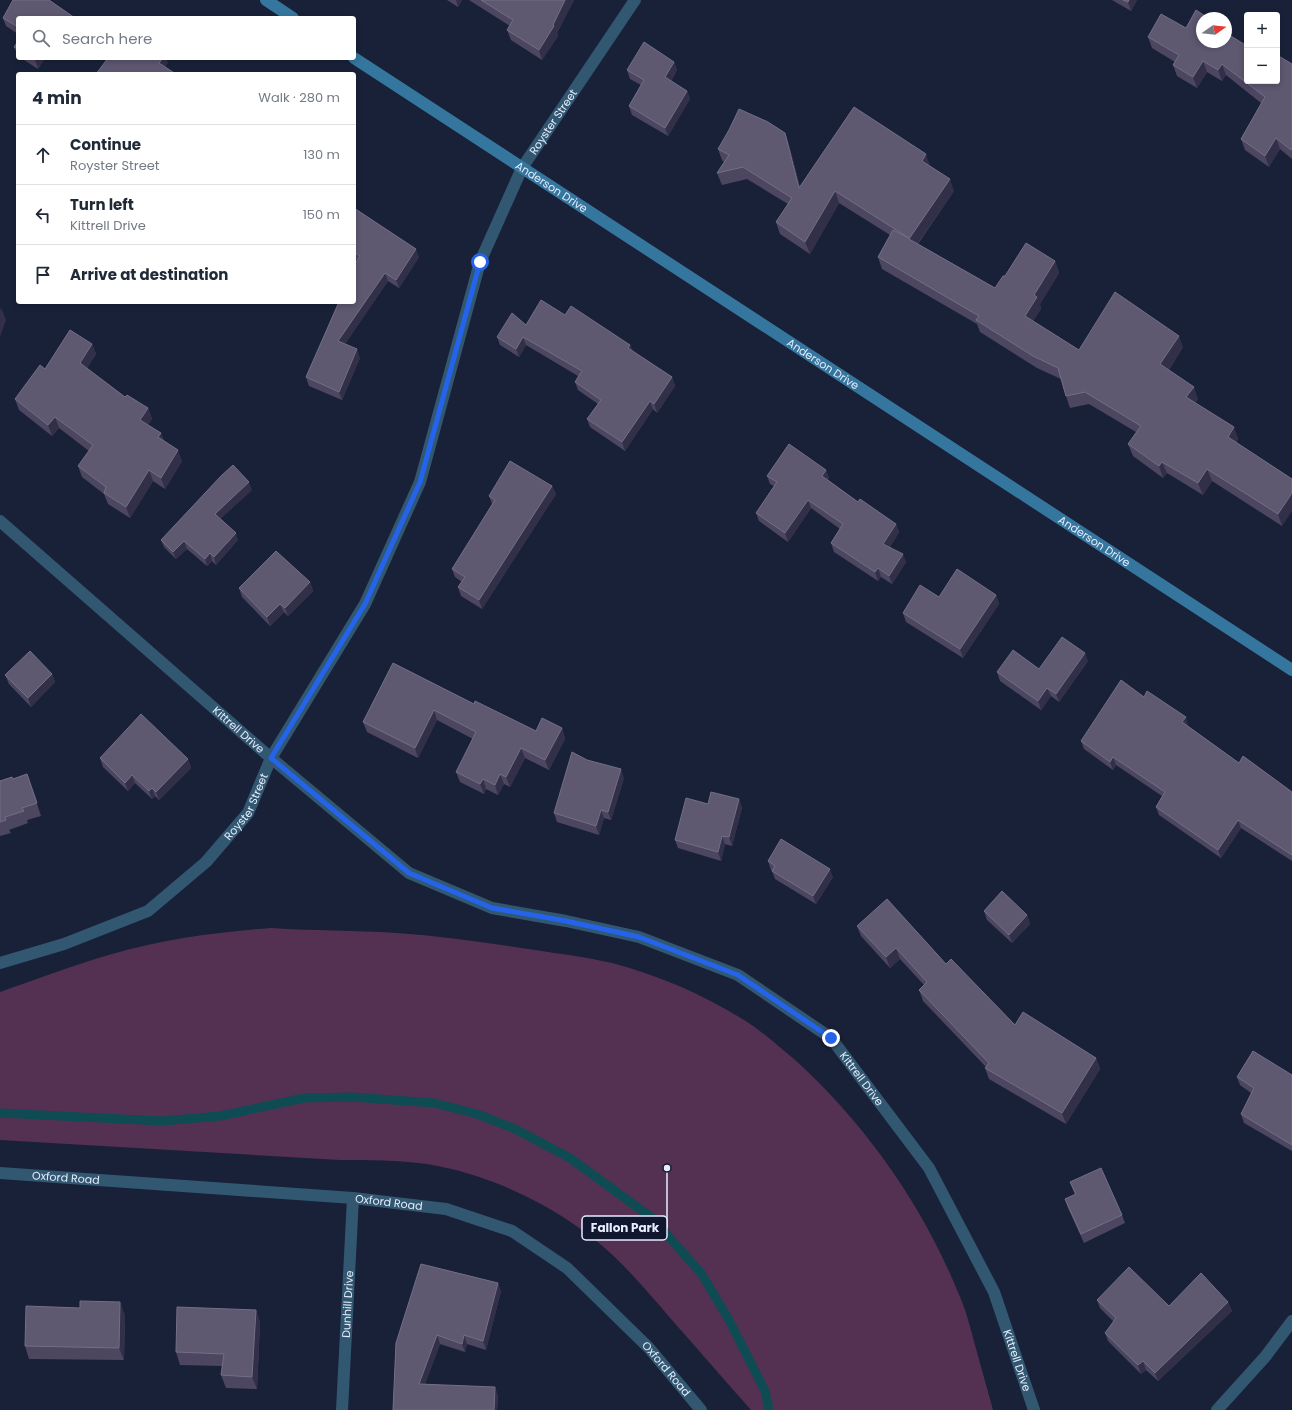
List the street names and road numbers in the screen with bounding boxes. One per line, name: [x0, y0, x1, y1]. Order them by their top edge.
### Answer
street label: Royster Street: [525, 86, 581, 158]
street label: Anderson Drive: [512, 158, 591, 216]
street label: Anderson Drive: [784, 335, 862, 394]
street label: Anderson Drive: [1055, 512, 1134, 571]
street label: Kittrell Drive: [209, 703, 268, 757]
street label: Royster Street: [220, 771, 272, 844]
street label: Kittrell Drive: [836, 1048, 888, 1109]
street label: Oxford Road: [31, 1167, 100, 1188]
street label: Oxford Road: [354, 1190, 423, 1214]
street label: Dunhill Drive: [338, 1270, 357, 1338]
street label: Kittrell Drive: [999, 1327, 1035, 1394]
street label: Oxford Road: [639, 1338, 694, 1400]

